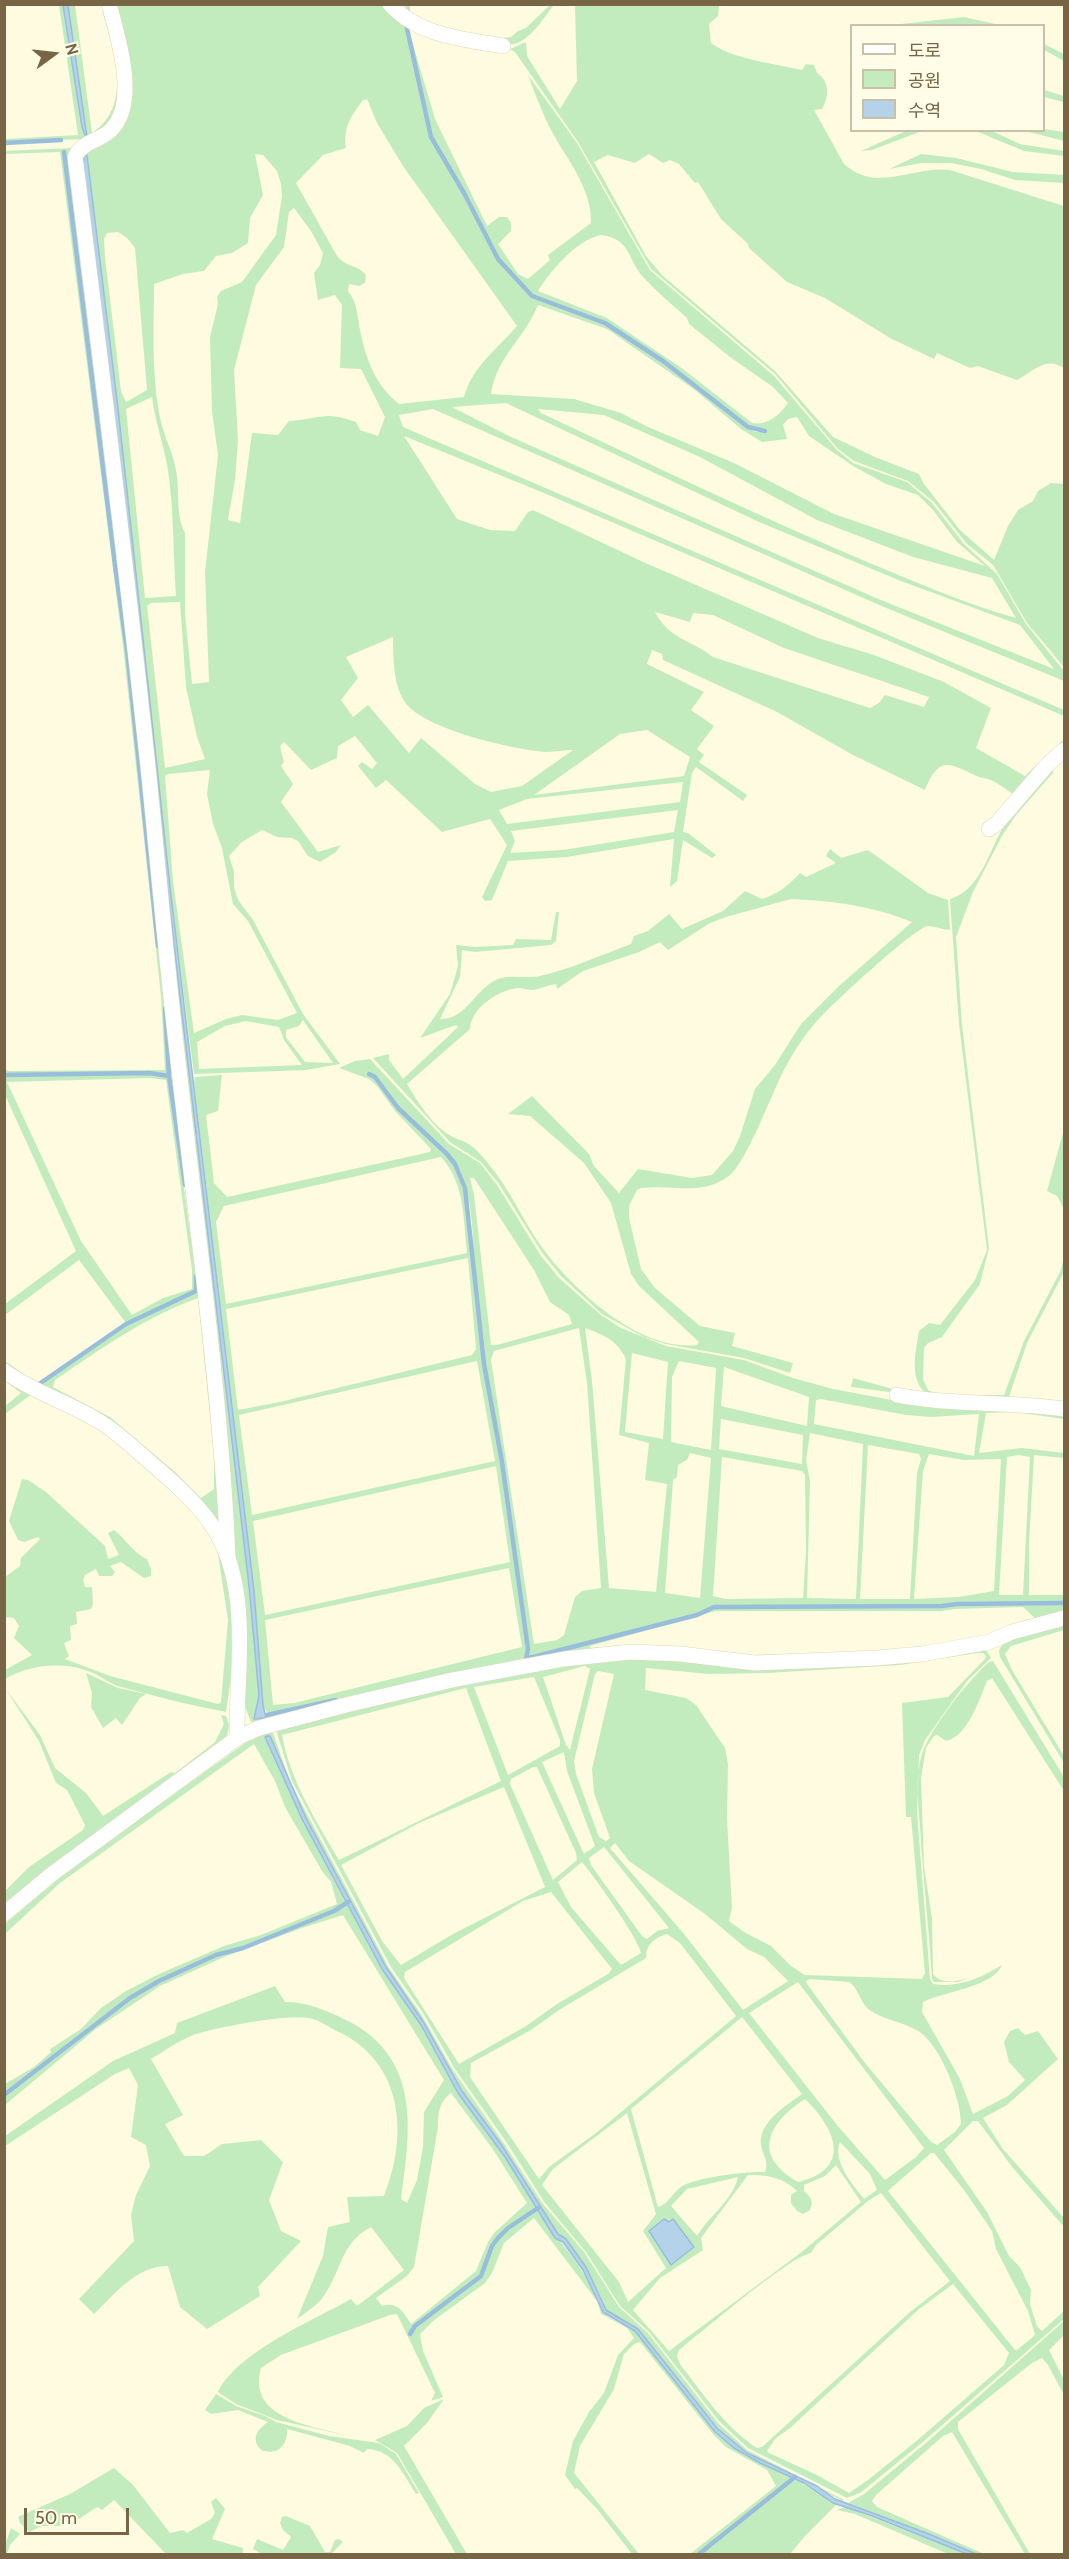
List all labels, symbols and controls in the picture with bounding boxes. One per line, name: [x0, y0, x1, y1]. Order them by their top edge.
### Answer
north arrow: [24, 24, 84, 84]
legend: [850, 24, 1045, 132]
text: 도로: [908, 40, 941, 62]
text: N: [61, 41, 83, 57]
text: 공원: [908, 70, 941, 92]
text: 수역: [908, 100, 941, 122]
scale bar: [27, 2496, 132, 2534]
text: 50 m: [35, 2507, 77, 2529]

